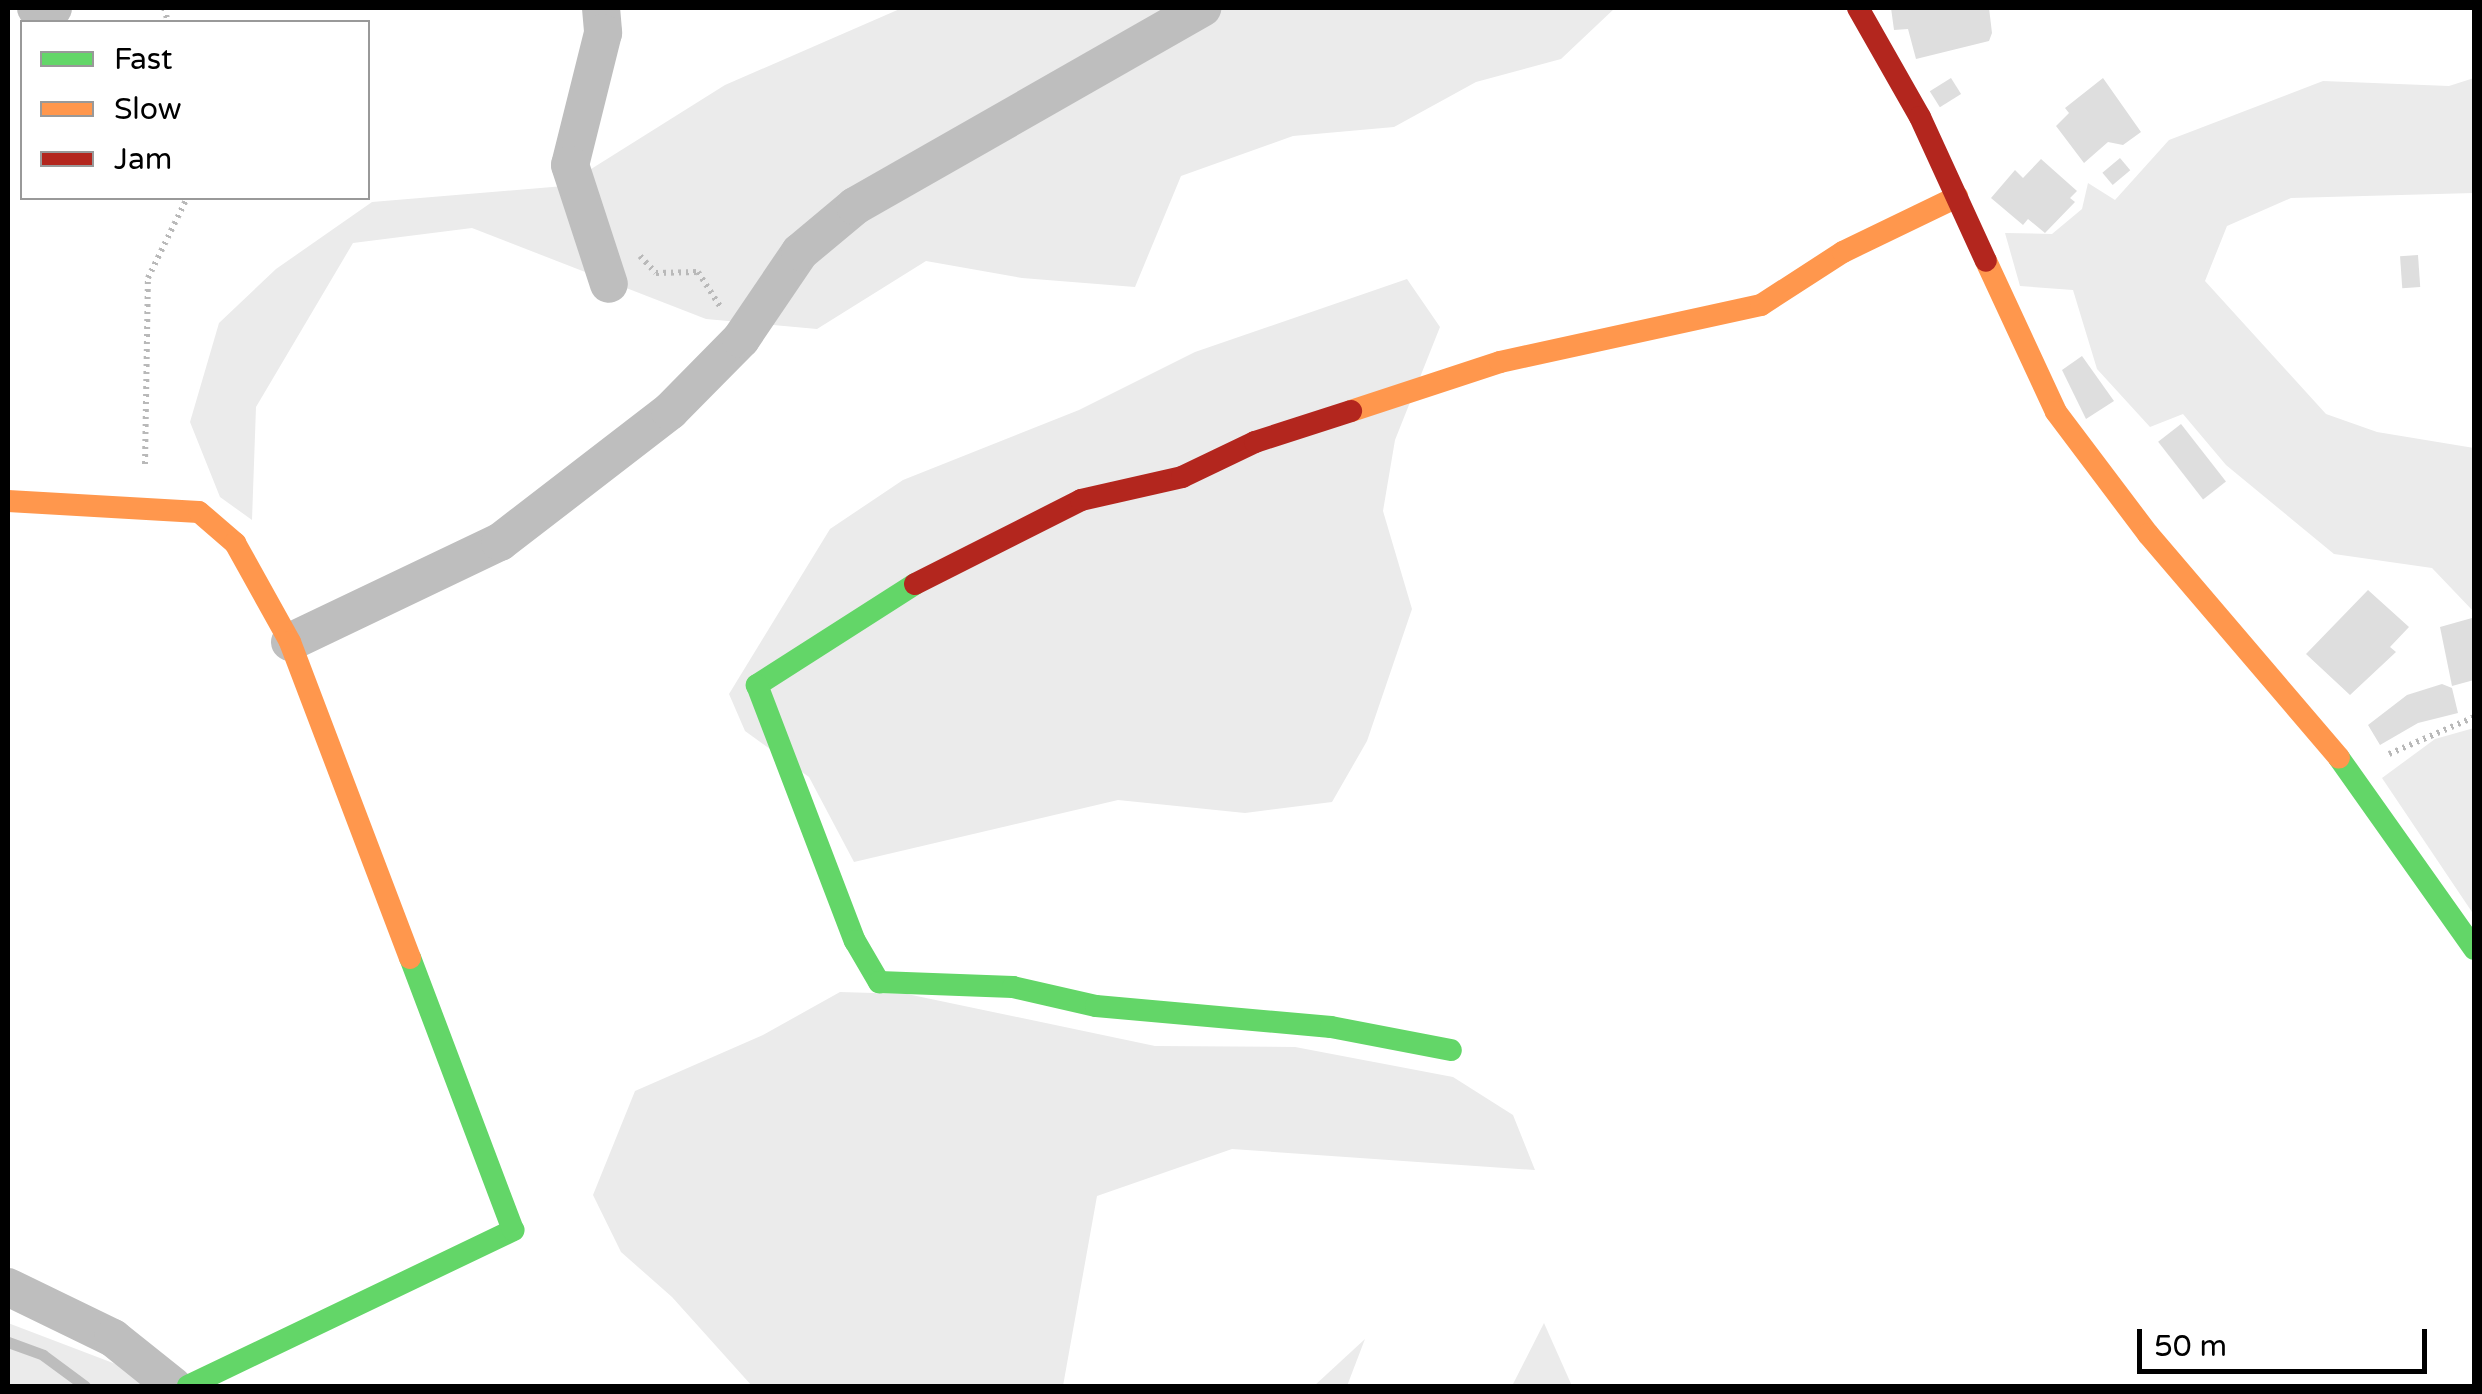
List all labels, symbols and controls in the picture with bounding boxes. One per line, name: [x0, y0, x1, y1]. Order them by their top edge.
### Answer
legend: [20, 20, 370, 200]
text: Fast: [114, 41, 173, 78]
text: Slow: [114, 91, 182, 128]
text: Jam: [114, 141, 172, 178]
scale bar: [2142, 1309, 2432, 1371]
text: 50 m: [2154, 1328, 2227, 1365]

